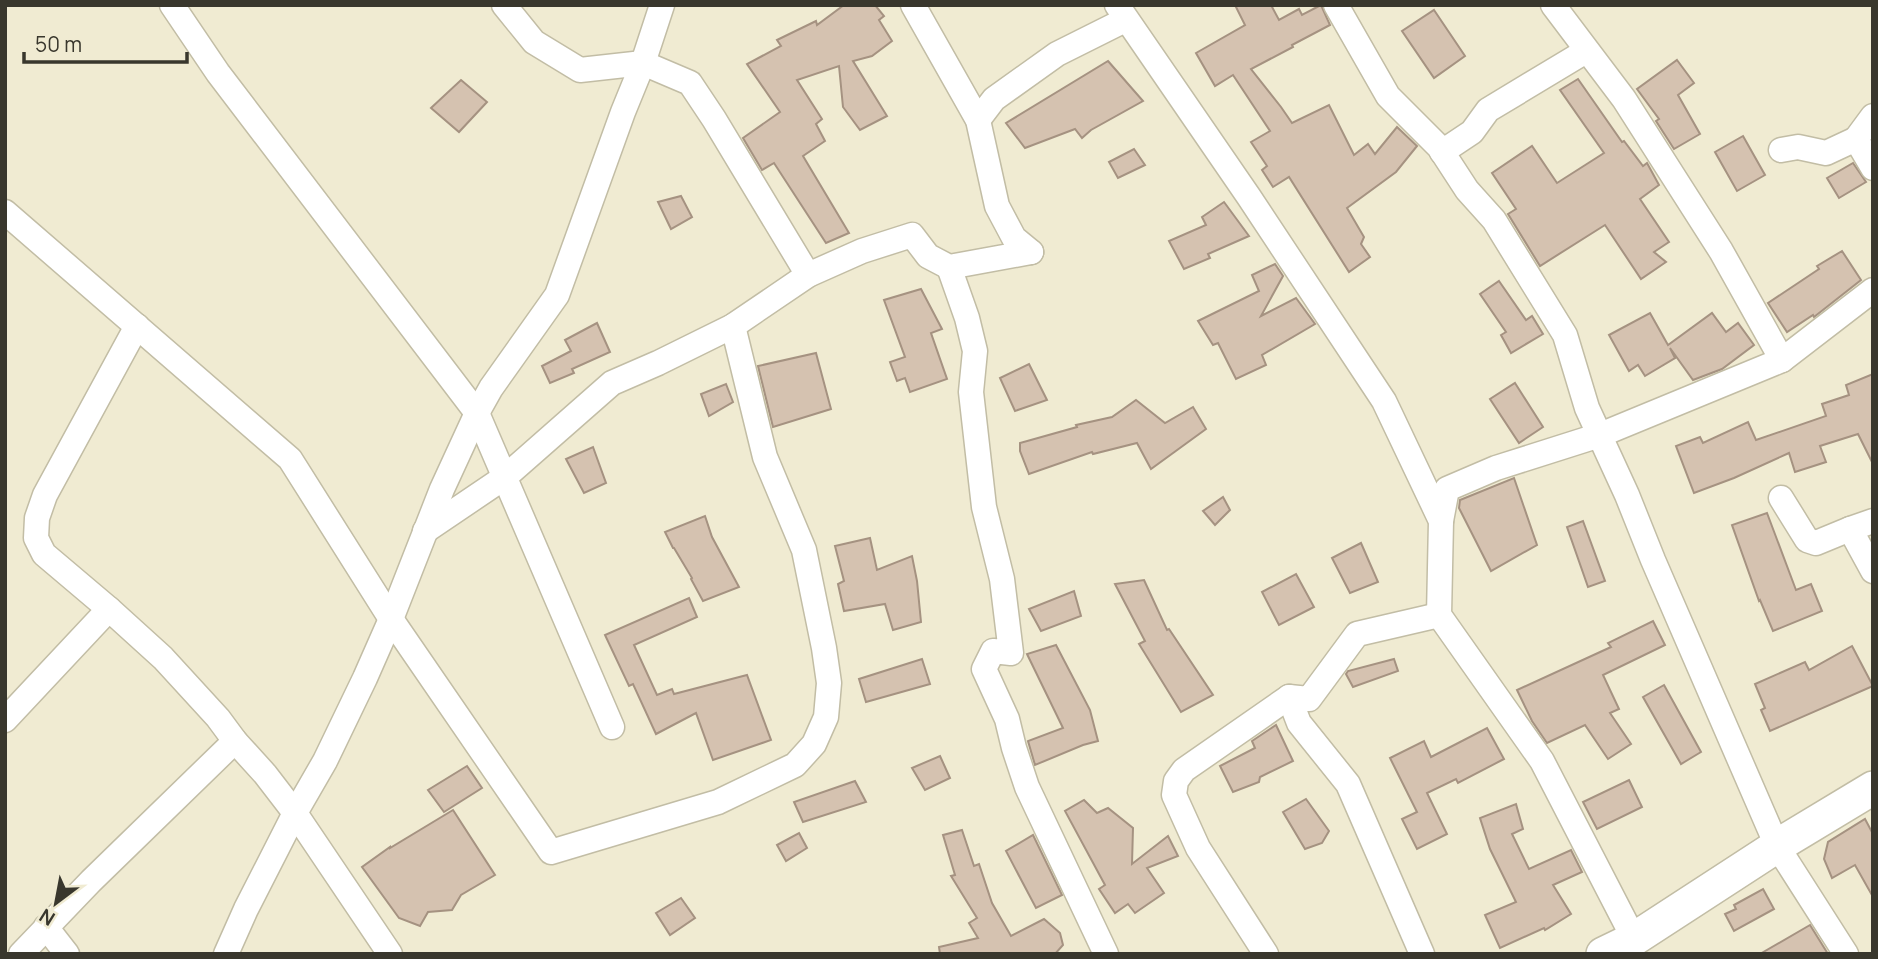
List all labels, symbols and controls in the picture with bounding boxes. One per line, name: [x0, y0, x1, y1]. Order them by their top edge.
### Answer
scale bar: [24, 21, 187, 65]
text: 50 m: [35, 30, 82, 58]
north arrow: [21, 868, 91, 938]
text: N: [34, 903, 60, 932]

